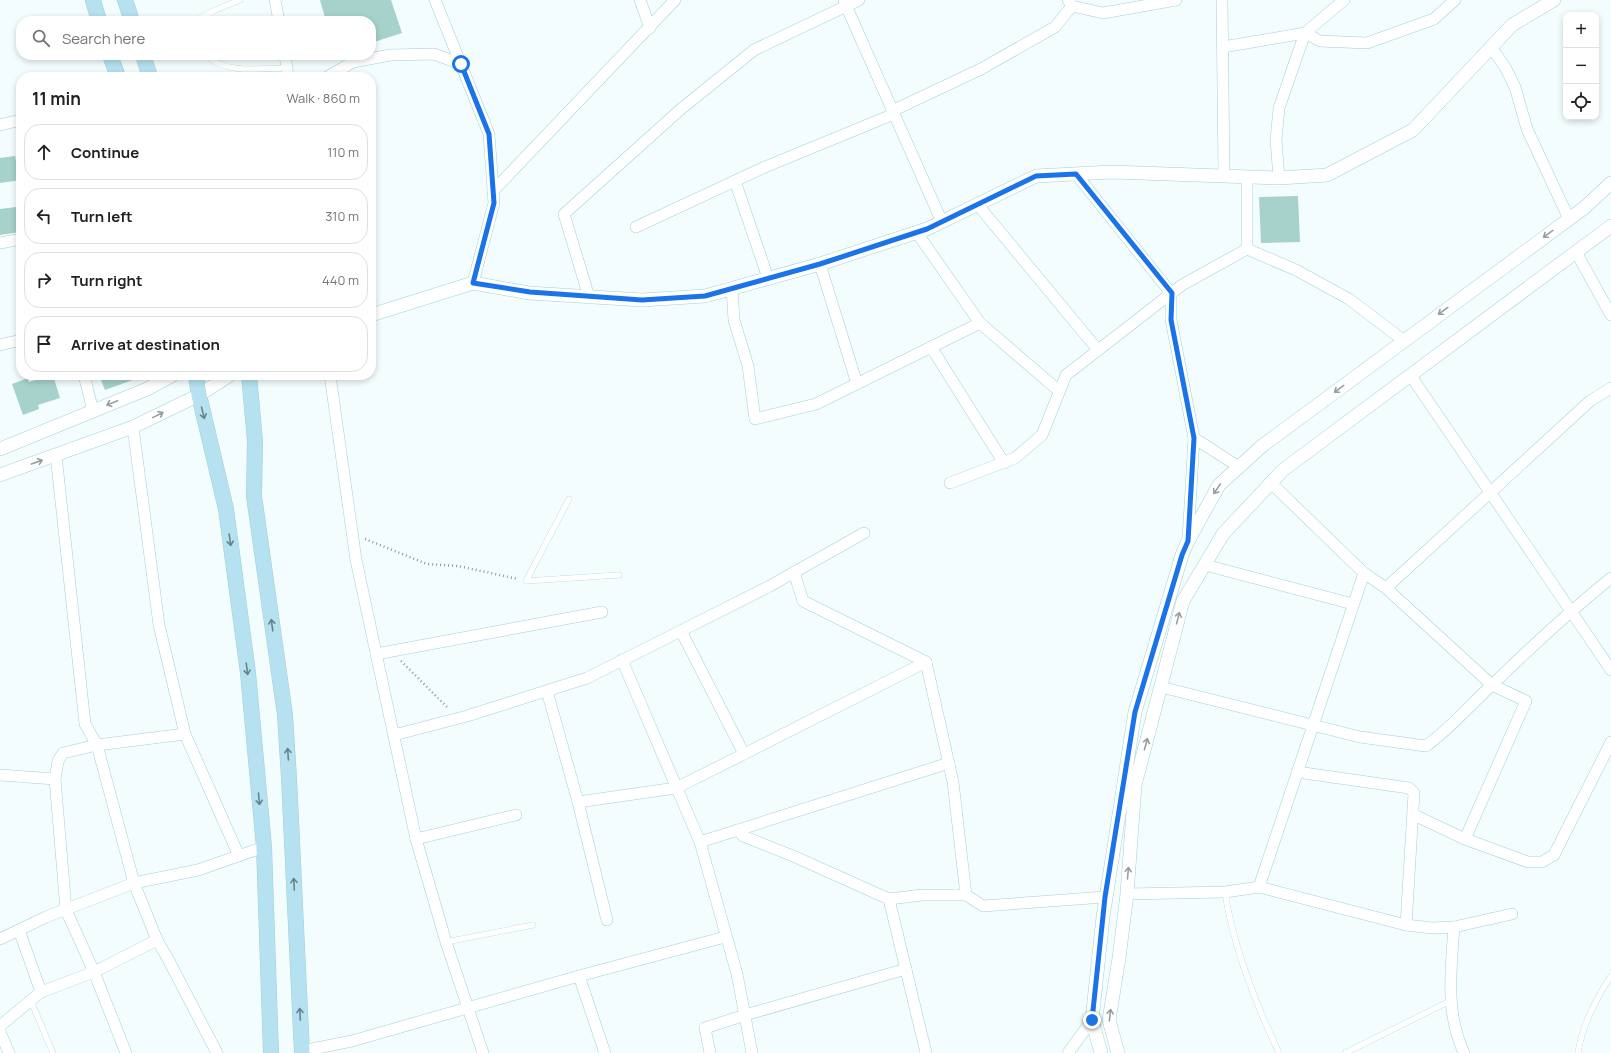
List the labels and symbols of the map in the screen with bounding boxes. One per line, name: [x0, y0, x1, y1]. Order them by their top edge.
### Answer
route start: [452, 55, 470, 73]
one-way arrow: [1543, 230, 1554, 238]
one-way arrow: [1438, 307, 1449, 315]
one-way arrow: [1334, 384, 1345, 393]
one-way arrow: [106, 400, 118, 407]
one-way arrow: [200, 406, 208, 419]
one-way arrow: [152, 411, 164, 418]
one-way arrow: [30, 457, 42, 465]
one-way arrow: [1213, 483, 1222, 494]
one-way arrow: [227, 533, 234, 546]
one-way arrow: [1175, 612, 1183, 625]
one-way arrow: [268, 619, 276, 632]
one-way arrow: [244, 662, 251, 675]
one-way arrow: [1143, 738, 1150, 751]
one-way arrow: [284, 748, 291, 761]
one-way arrow: [256, 792, 263, 805]
one-way arrow: [1125, 867, 1132, 880]
one-way arrow: [291, 878, 298, 891]
one-way arrow: [297, 1008, 304, 1021]
one-way arrow: [1106, 1009, 1114, 1022]
route end: [1083, 1011, 1101, 1029]

